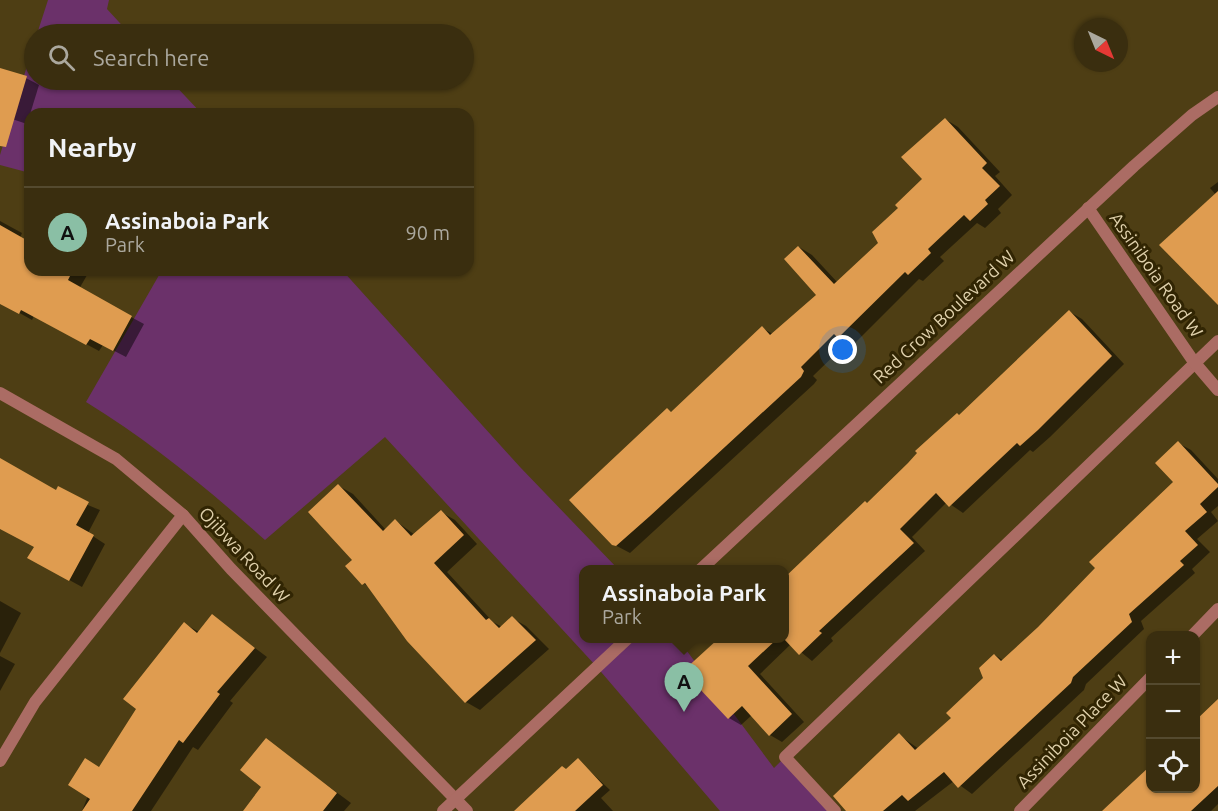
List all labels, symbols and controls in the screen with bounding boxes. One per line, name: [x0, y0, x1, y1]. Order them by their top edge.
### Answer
north arrow: [1074, 18, 1128, 72]
search box: [24, 24, 474, 90]
icon: search: [45, 41, 78, 74]
text: Search here: [93, 45, 209, 70]
text: Nearby: [48, 133, 136, 162]
text: Assinaboia Park: [105, 208, 269, 233]
street label: Assiniboia Road W: [1106, 208, 1208, 341]
text: A: [60, 221, 75, 244]
text: 90 m: [406, 221, 450, 244]
text: Park: [105, 233, 145, 256]
street label: Red Crow Boulevard W: [869, 246, 1018, 387]
your location: [828, 335, 857, 364]
street label: Ojibwa Road W: [196, 503, 294, 606]
popup: [579, 565, 789, 643]
text: Assinaboia Park: [602, 580, 766, 605]
text: Park: [602, 605, 642, 628]
map controls: [1146, 631, 1200, 793]
button: +: [1146, 631, 1200, 685]
pin: A: [664, 662, 704, 712]
street label: Assiniboia Place W: [1012, 670, 1131, 792]
button: −: [1146, 685, 1200, 739]
button: locate: [1146, 739, 1200, 793]

